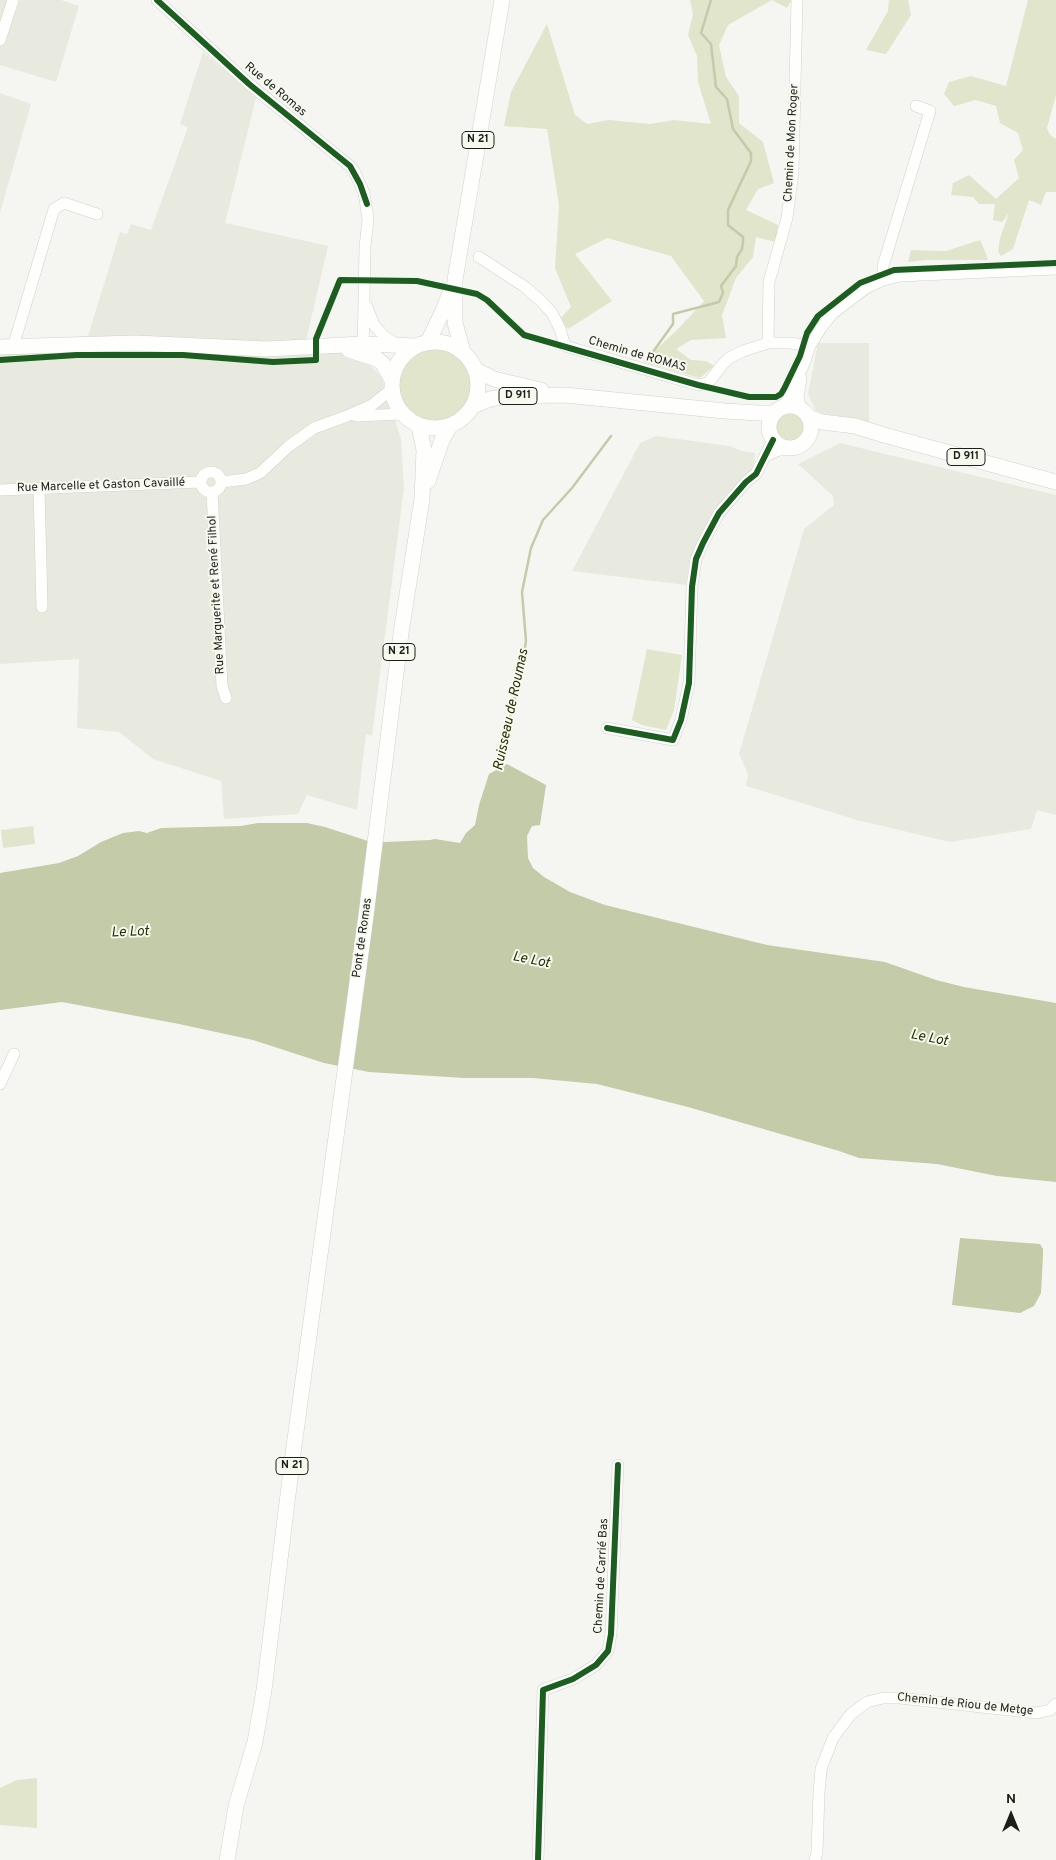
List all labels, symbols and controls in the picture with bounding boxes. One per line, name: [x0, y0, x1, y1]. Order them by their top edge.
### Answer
street label: Rue de Romas: [241, 60, 309, 120]
street label: Chemin de Mon Roger: [782, 83, 802, 203]
road number: N 21: [462, 132, 494, 148]
street label: Chemin de ROMAS: [586, 334, 688, 376]
road number: D 911: [499, 388, 537, 404]
road number: D 911: [947, 448, 985, 466]
street label: Rue Marcelle et Gaston Cavaillé: [17, 476, 185, 496]
street label: Rue Marguerite et René Filhol: [206, 515, 228, 675]
road number: N 21: [383, 644, 415, 660]
water label: Ruisseau de Roumas: [491, 648, 533, 772]
street label: Pont de Romas: [350, 897, 376, 979]
water label: Le Lot: [111, 924, 149, 942]
water label: Le Lot: [511, 949, 551, 973]
water label: Le Lot: [909, 1027, 949, 1051]
road number: N 21: [276, 1458, 308, 1474]
street label: Chemin de Carrié Bas: [592, 1518, 612, 1634]
street label: Chemin de Riou de Metge: [896, 1691, 1034, 1719]
north arrow: [986, 1790, 1036, 1840]
text: N: [1006, 1791, 1016, 1808]

